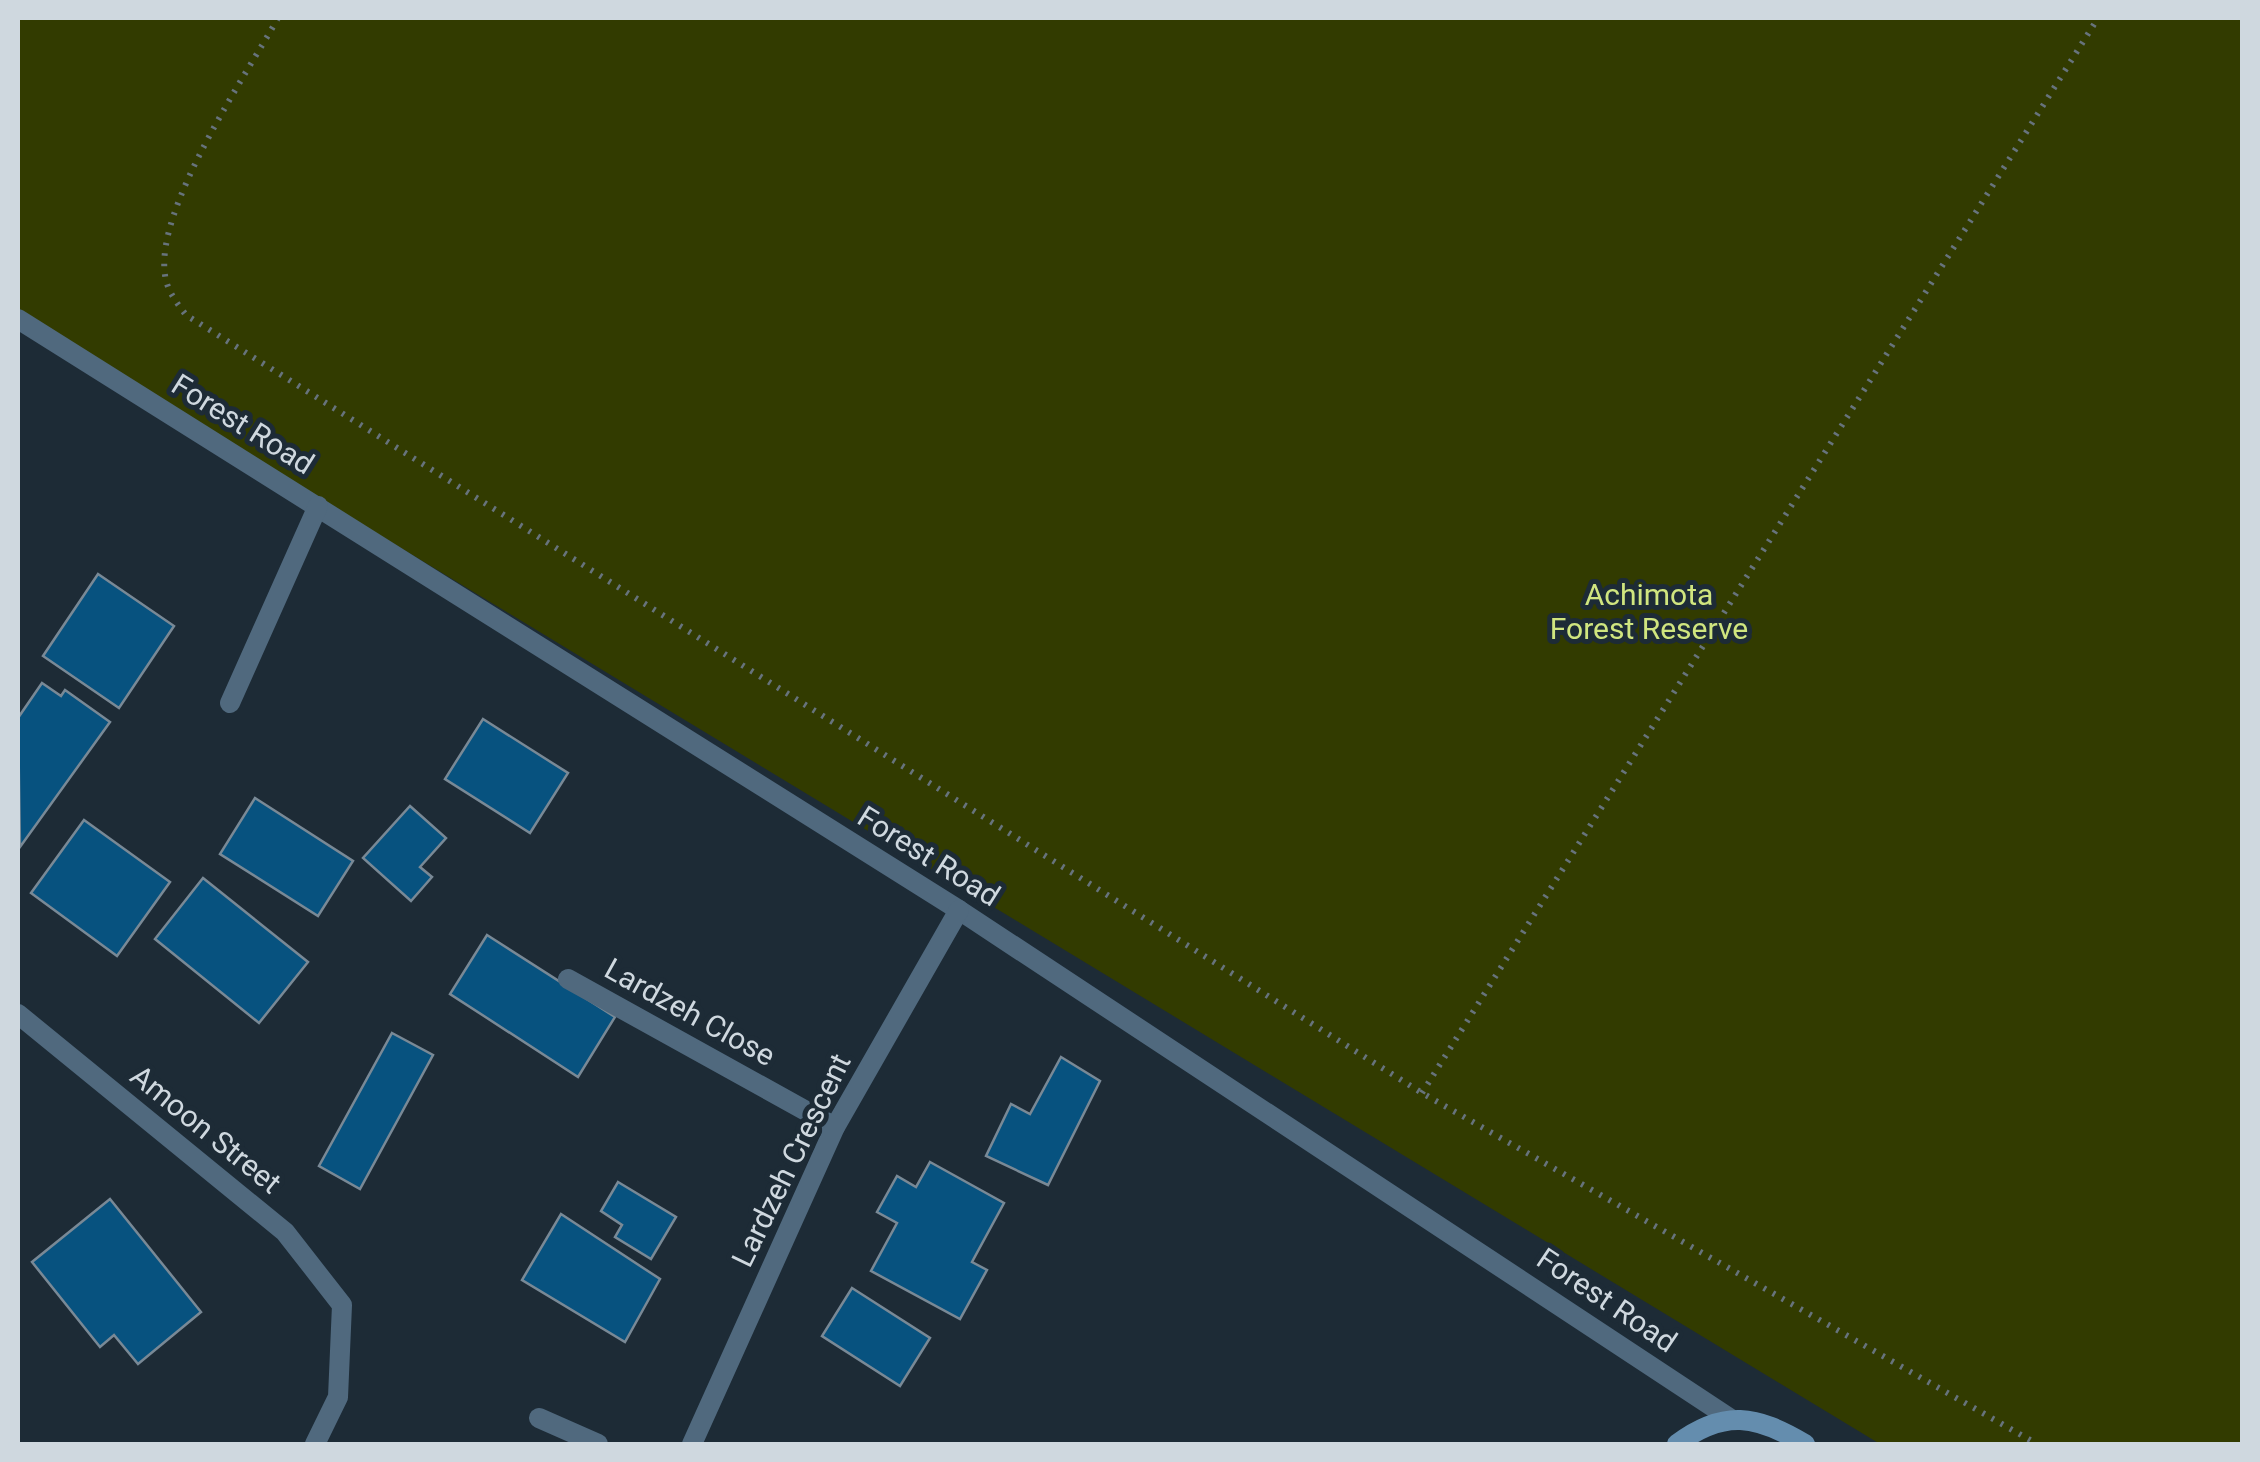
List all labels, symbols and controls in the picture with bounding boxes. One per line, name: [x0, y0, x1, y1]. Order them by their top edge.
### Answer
street label: Forest Road: [166, 367, 320, 481]
park label: Achimota Forest Reserve: [1550, 577, 1748, 646]
street label: Forest Road: [852, 799, 1006, 913]
street label: Lardzeh Close: [599, 951, 781, 1073]
street label: Lardzeh Crescent: [724, 1048, 858, 1272]
street label: Amoon Street: [124, 1058, 288, 1200]
street label: Forest Road: [1531, 1241, 1683, 1359]

